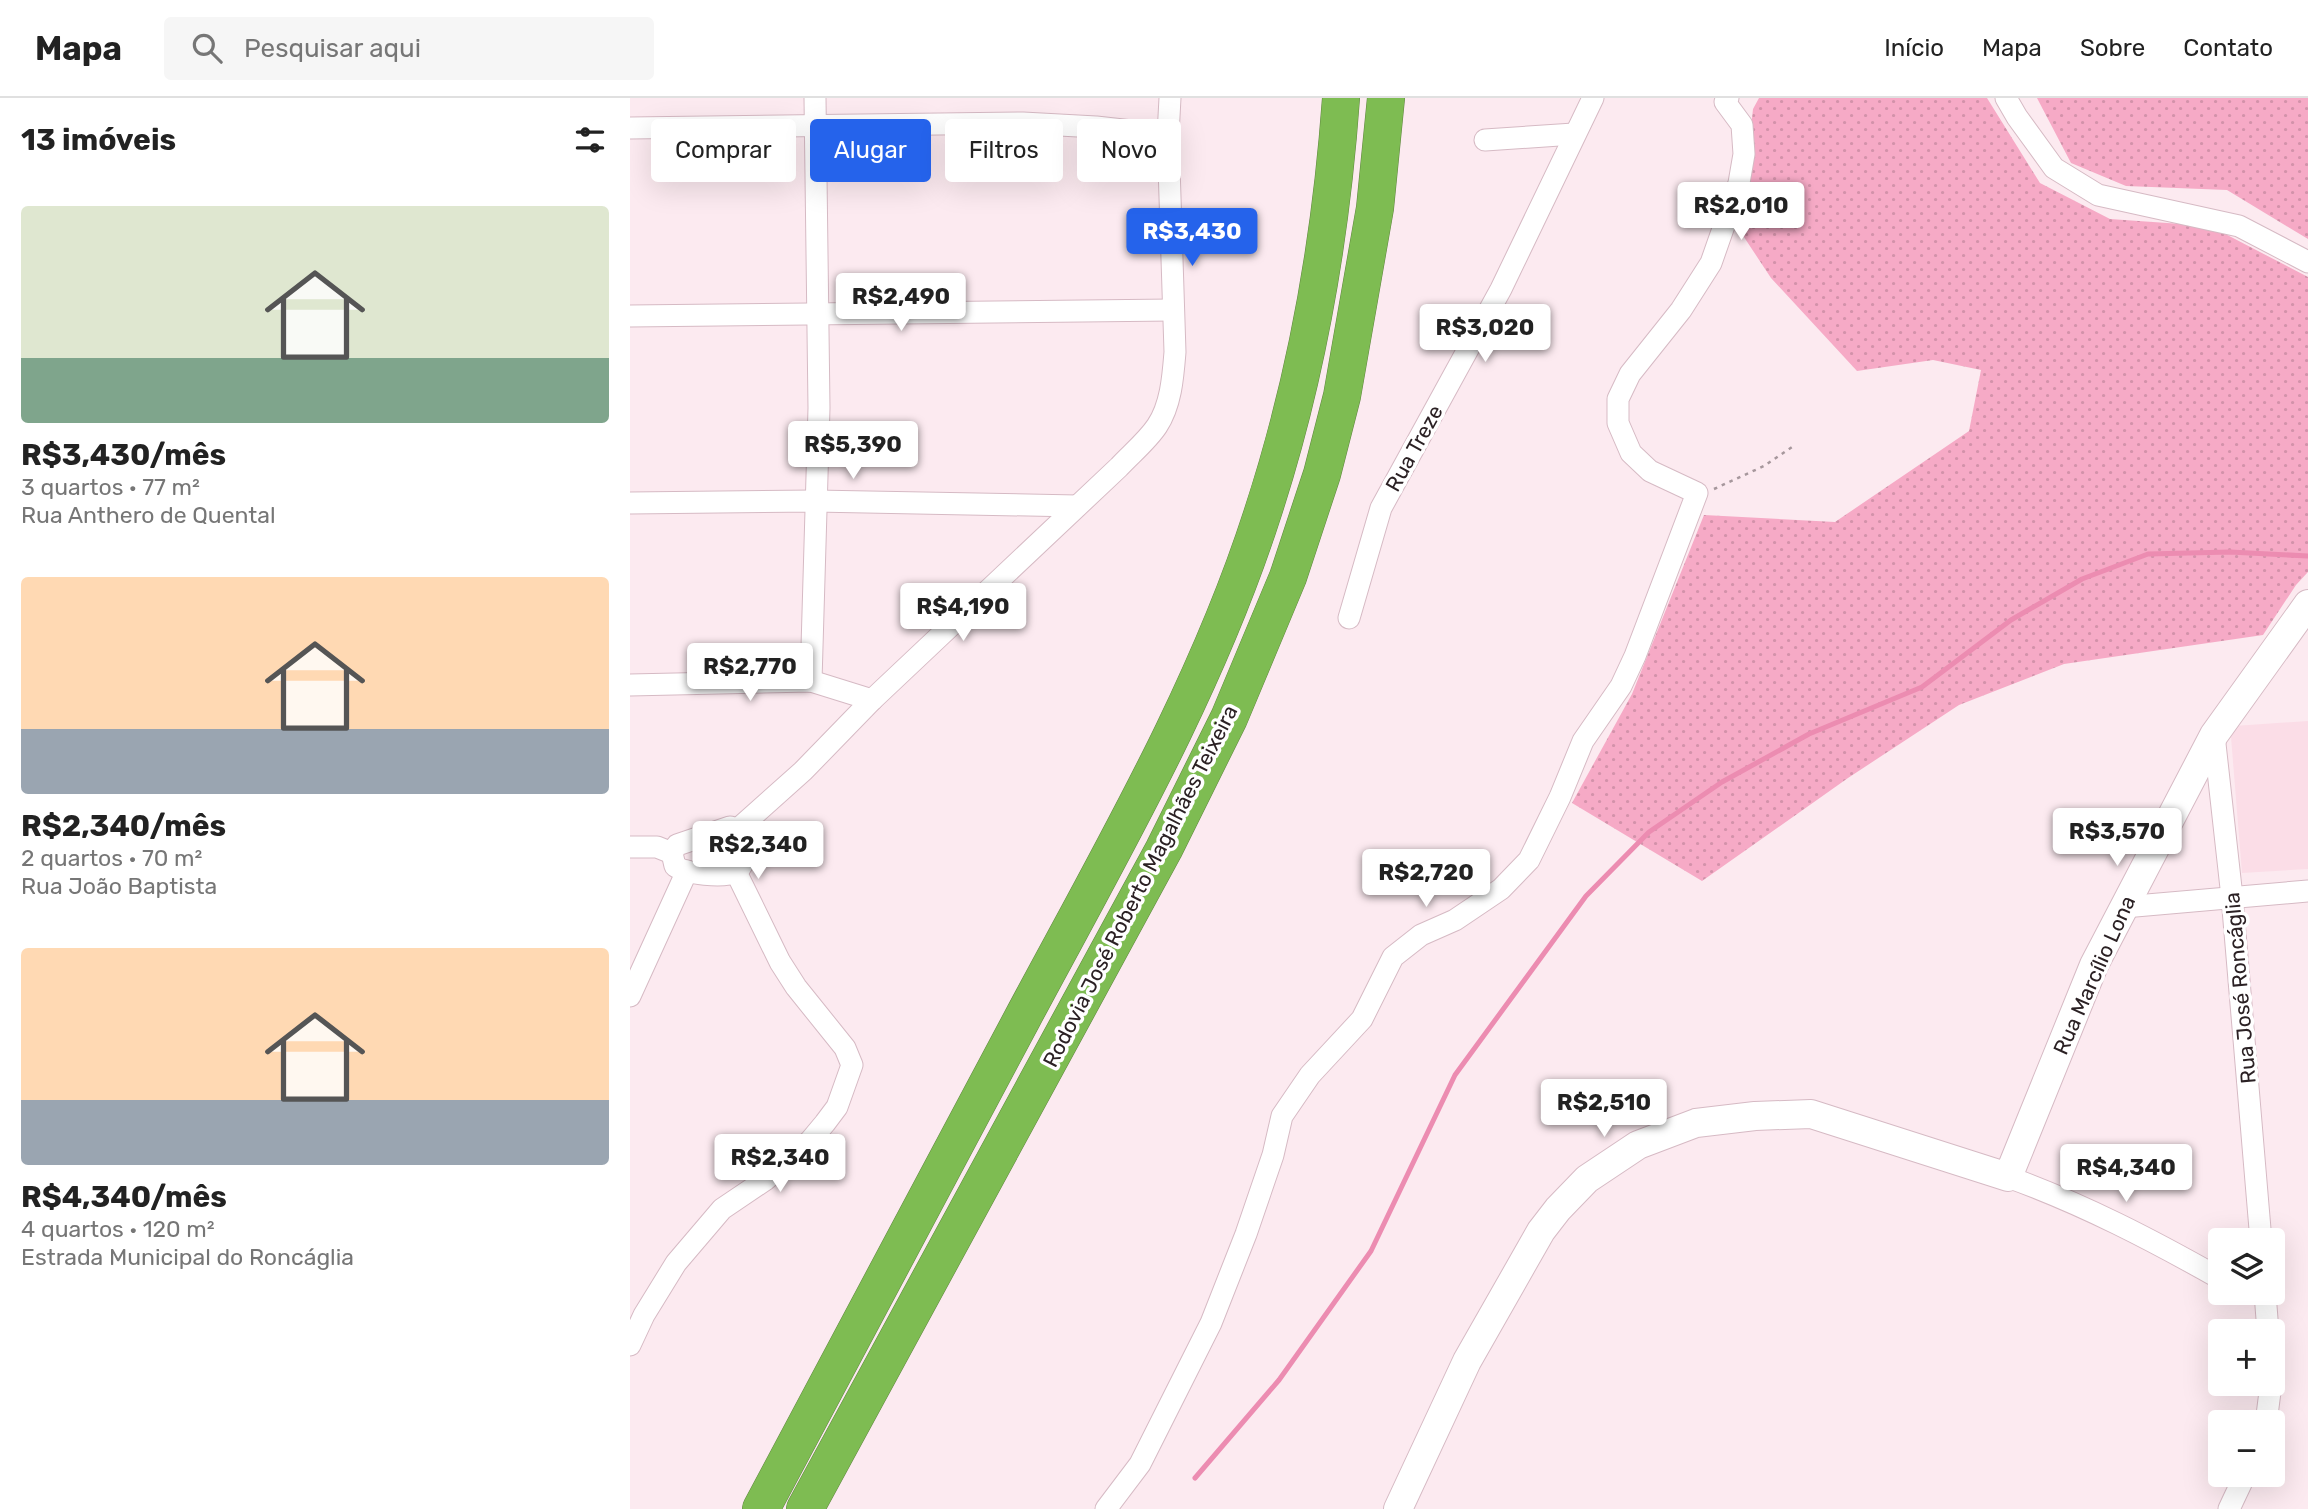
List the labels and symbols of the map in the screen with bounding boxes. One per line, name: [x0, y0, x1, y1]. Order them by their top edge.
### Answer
pin: R$2,010: [1676, 183, 1806, 242]
pin: R$3,430: [1127, 208, 1257, 268]
pin: R$2,490: [836, 274, 966, 333]
pin: R$3,020: [1420, 304, 1550, 364]
street label: Rua Treze: [1380, 400, 1448, 496]
pin: R$5,390: [788, 422, 918, 481]
pin: R$4,190: [898, 584, 1028, 643]
pin: R$2,770: [685, 644, 815, 703]
street label: Rodovia José Roberto Magalhães Teixeira: [1037, 701, 1243, 1071]
pin: R$3,570: [2052, 808, 2182, 868]
pin: R$2,340: [693, 822, 823, 881]
pin: R$2,720: [1361, 850, 1491, 909]
street label: Rua José Roncáglia: [2219, 891, 2261, 1085]
street label: Rua Marcílio Lona: [2048, 892, 2140, 1058]
pin: R$2,510: [1539, 1080, 1669, 1139]
pin: R$2,340: [715, 1134, 845, 1194]
pin: R$4,340: [2061, 1144, 2191, 1204]

